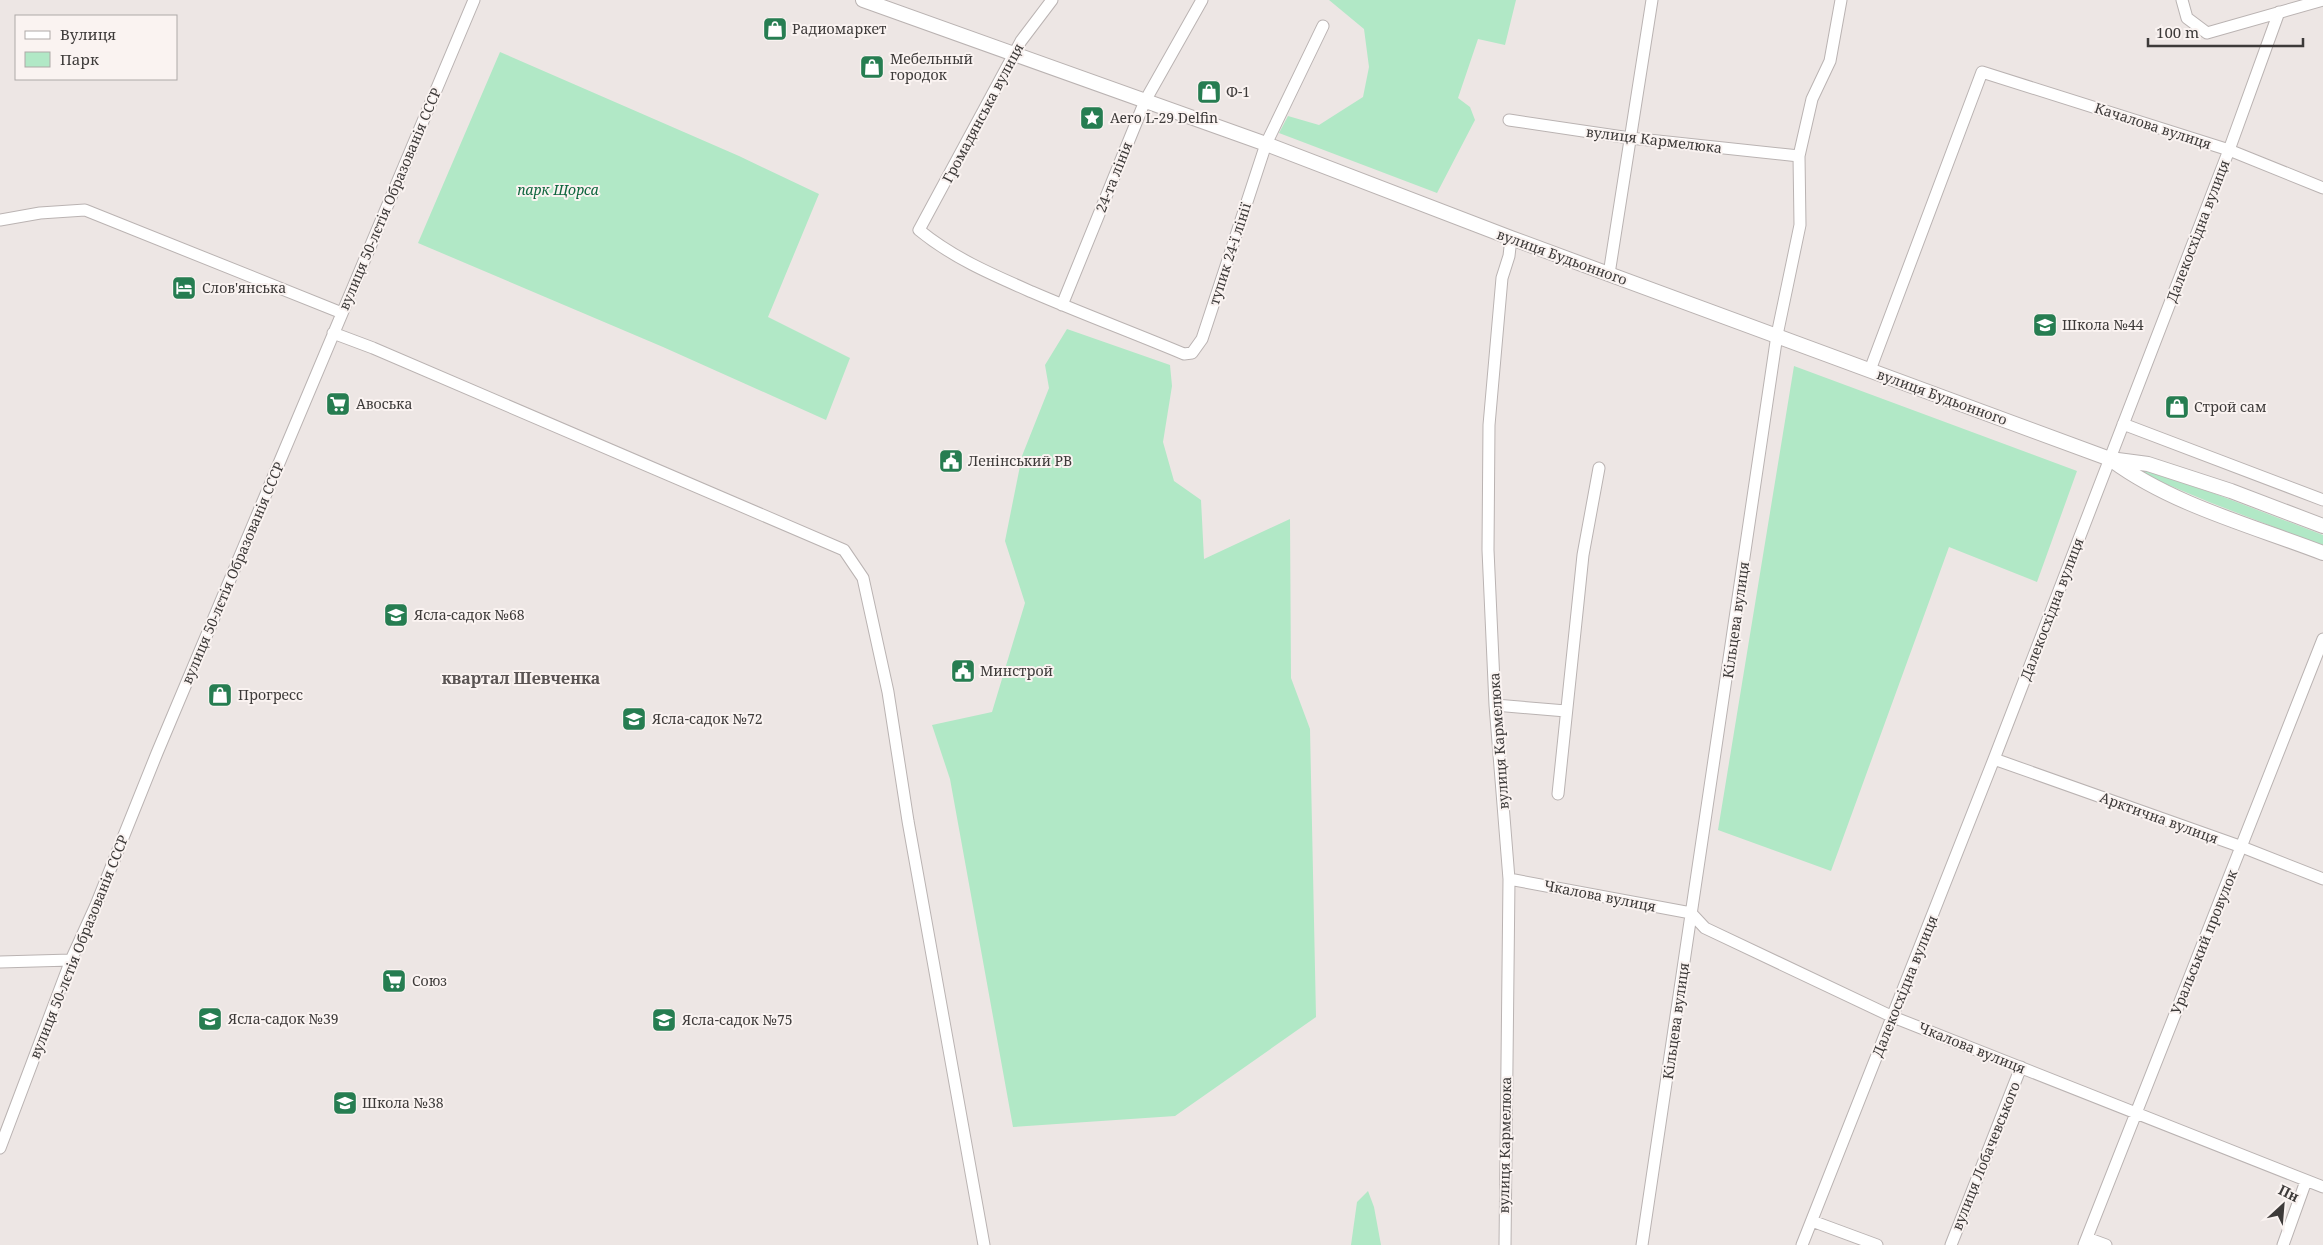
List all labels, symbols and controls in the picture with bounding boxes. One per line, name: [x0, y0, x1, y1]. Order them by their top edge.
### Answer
legend: [15, 15, 178, 80]
scale bar: [2148, 15, 2303, 47]
shop icon: Радиомаркет: [762, 16, 788, 42]
place label: Радиомаркет: [792, 19, 887, 38]
text: 100 m: [2156, 22, 2199, 42]
text: Вулиця: [60, 24, 116, 44]
street label: Громадянська вулиця: [938, 40, 1028, 186]
text: Парк: [60, 49, 99, 69]
place label: Мебельный городок: [890, 49, 973, 84]
shop icon: Мебельный городок: [859, 54, 885, 80]
shop icon: Ф-1: [1196, 79, 1222, 105]
place label: Ф-1: [1226, 82, 1250, 101]
street label: вулиця 50-лєтія Образованія СССР: [334, 85, 445, 313]
street label: Качалова вулиця: [2092, 98, 2214, 153]
place icon: Aero L-29 Delfin: [1079, 105, 1105, 131]
place label: Aero L-29 Delfin: [1110, 108, 1218, 127]
street label: вулиця Кармелюка: [1585, 122, 1723, 157]
street label: 24-та лінія: [1091, 139, 1136, 215]
street label: Далекосхідна вулиця: [2162, 157, 2234, 305]
park label: парк Щорса: [517, 180, 599, 199]
street label: тупик 24-ї лінії: [1204, 200, 1255, 308]
street label: вулиця Будьонного: [1494, 224, 1630, 289]
hotel icon: Слов'янська: [171, 275, 197, 301]
place label: Слов'янська: [202, 278, 286, 297]
school or university icon: Школа №44: [2032, 312, 2058, 338]
place label: Школа №44: [2062, 315, 2144, 334]
street label: вулиця Будьонного: [1874, 364, 2010, 429]
supermarket icon: Авоська: [325, 391, 351, 417]
place label: Авоська: [356, 394, 412, 413]
shop icon: Строй сам: [2164, 394, 2190, 420]
place label: Строй сам: [2194, 397, 2267, 416]
public building icon: Ленінський РВ: [938, 448, 964, 474]
place label: Ленінський РВ: [968, 451, 1072, 470]
street label: вулиця 50-лєтія Образованія СССР: [177, 459, 288, 687]
street label: Далекосхідна вулиця: [2016, 535, 2088, 683]
street label: Кільцева вулиця: [1718, 560, 1753, 680]
school or university icon: Ясла-садок №68: [383, 602, 409, 628]
place label: Ясла-садок №68: [413, 605, 525, 624]
public building icon: Минстрой: [950, 658, 976, 684]
place label: Минстрой: [980, 661, 1053, 680]
district label: квартал Шевченка: [442, 667, 600, 689]
street label: вулиця Кармелюка: [1484, 672, 1513, 810]
shop icon: Прогресс: [207, 682, 233, 708]
place label: Прогресс: [238, 685, 303, 704]
school or university icon: Ясла-садок №72: [621, 706, 647, 732]
place label: Ясла-садок №72: [651, 709, 763, 728]
street label: Арктична вулиця: [2097, 787, 2221, 848]
street label: вулиця 50-лєтія Образованія СССР: [25, 832, 132, 1062]
street label: Уральський провулок: [2166, 866, 2241, 1017]
street label: Чкалова вулиця: [1542, 875, 1658, 916]
street label: Далекосхідна вулиця: [1867, 912, 1942, 1059]
street label: Кільцева вулиця: [1658, 961, 1693, 1081]
supermarket icon: Союз: [381, 968, 407, 994]
place label: Союз: [412, 971, 447, 990]
school or university icon: Ясла-садок №39: [197, 1006, 223, 1032]
school or university icon: Ясла-садок №75: [651, 1007, 677, 1033]
place label: Ясла-садок №39: [227, 1009, 339, 1028]
place label: Ясла-садок №75: [681, 1010, 793, 1029]
street label: Чкалова вулиця: [1916, 1017, 2029, 1078]
street label: вулиця Кармелюка: [1494, 1076, 1515, 1214]
street label: вулиця Лобачевського: [1947, 1079, 2024, 1233]
school or university icon: Школа №38: [332, 1090, 358, 1116]
place label: Школа №38: [362, 1093, 444, 1112]
north arrow: [2258, 1180, 2308, 1230]
text: Пн: [2275, 1180, 2303, 1206]

